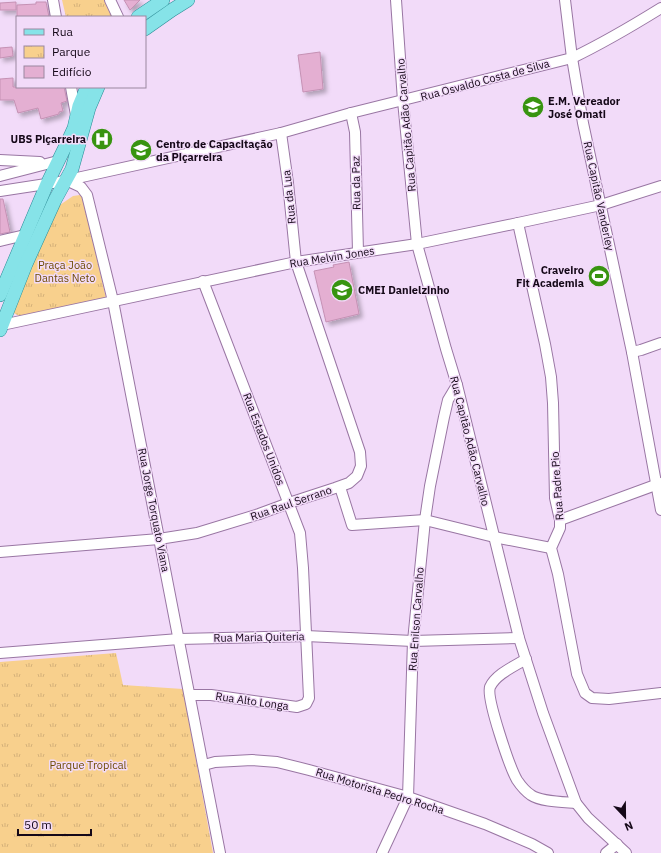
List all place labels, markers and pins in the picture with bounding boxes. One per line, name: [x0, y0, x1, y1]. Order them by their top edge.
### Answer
school or university icon: E.M. Vereador José Omati: [520, 94, 546, 120]
place label: E.M. Vereador José Omati: [548, 94, 621, 121]
hospital icon: UBS Piçarreira: [89, 126, 115, 152]
place label: UBS Piçarreira: [11, 132, 86, 146]
school or university icon: Centro de Capacitação da Piçarreira: [128, 137, 154, 163]
place label: Centro de Capacitação da Piçarreira: [156, 137, 273, 164]
place label: Craveiro Fit Academia: [516, 263, 584, 290]
sports icon: Craveiro Fit Academia: [586, 263, 612, 289]
school or university icon: CMEI Danielzinho: [329, 277, 355, 303]
place label: CMEI Danielzinho: [358, 283, 450, 297]

